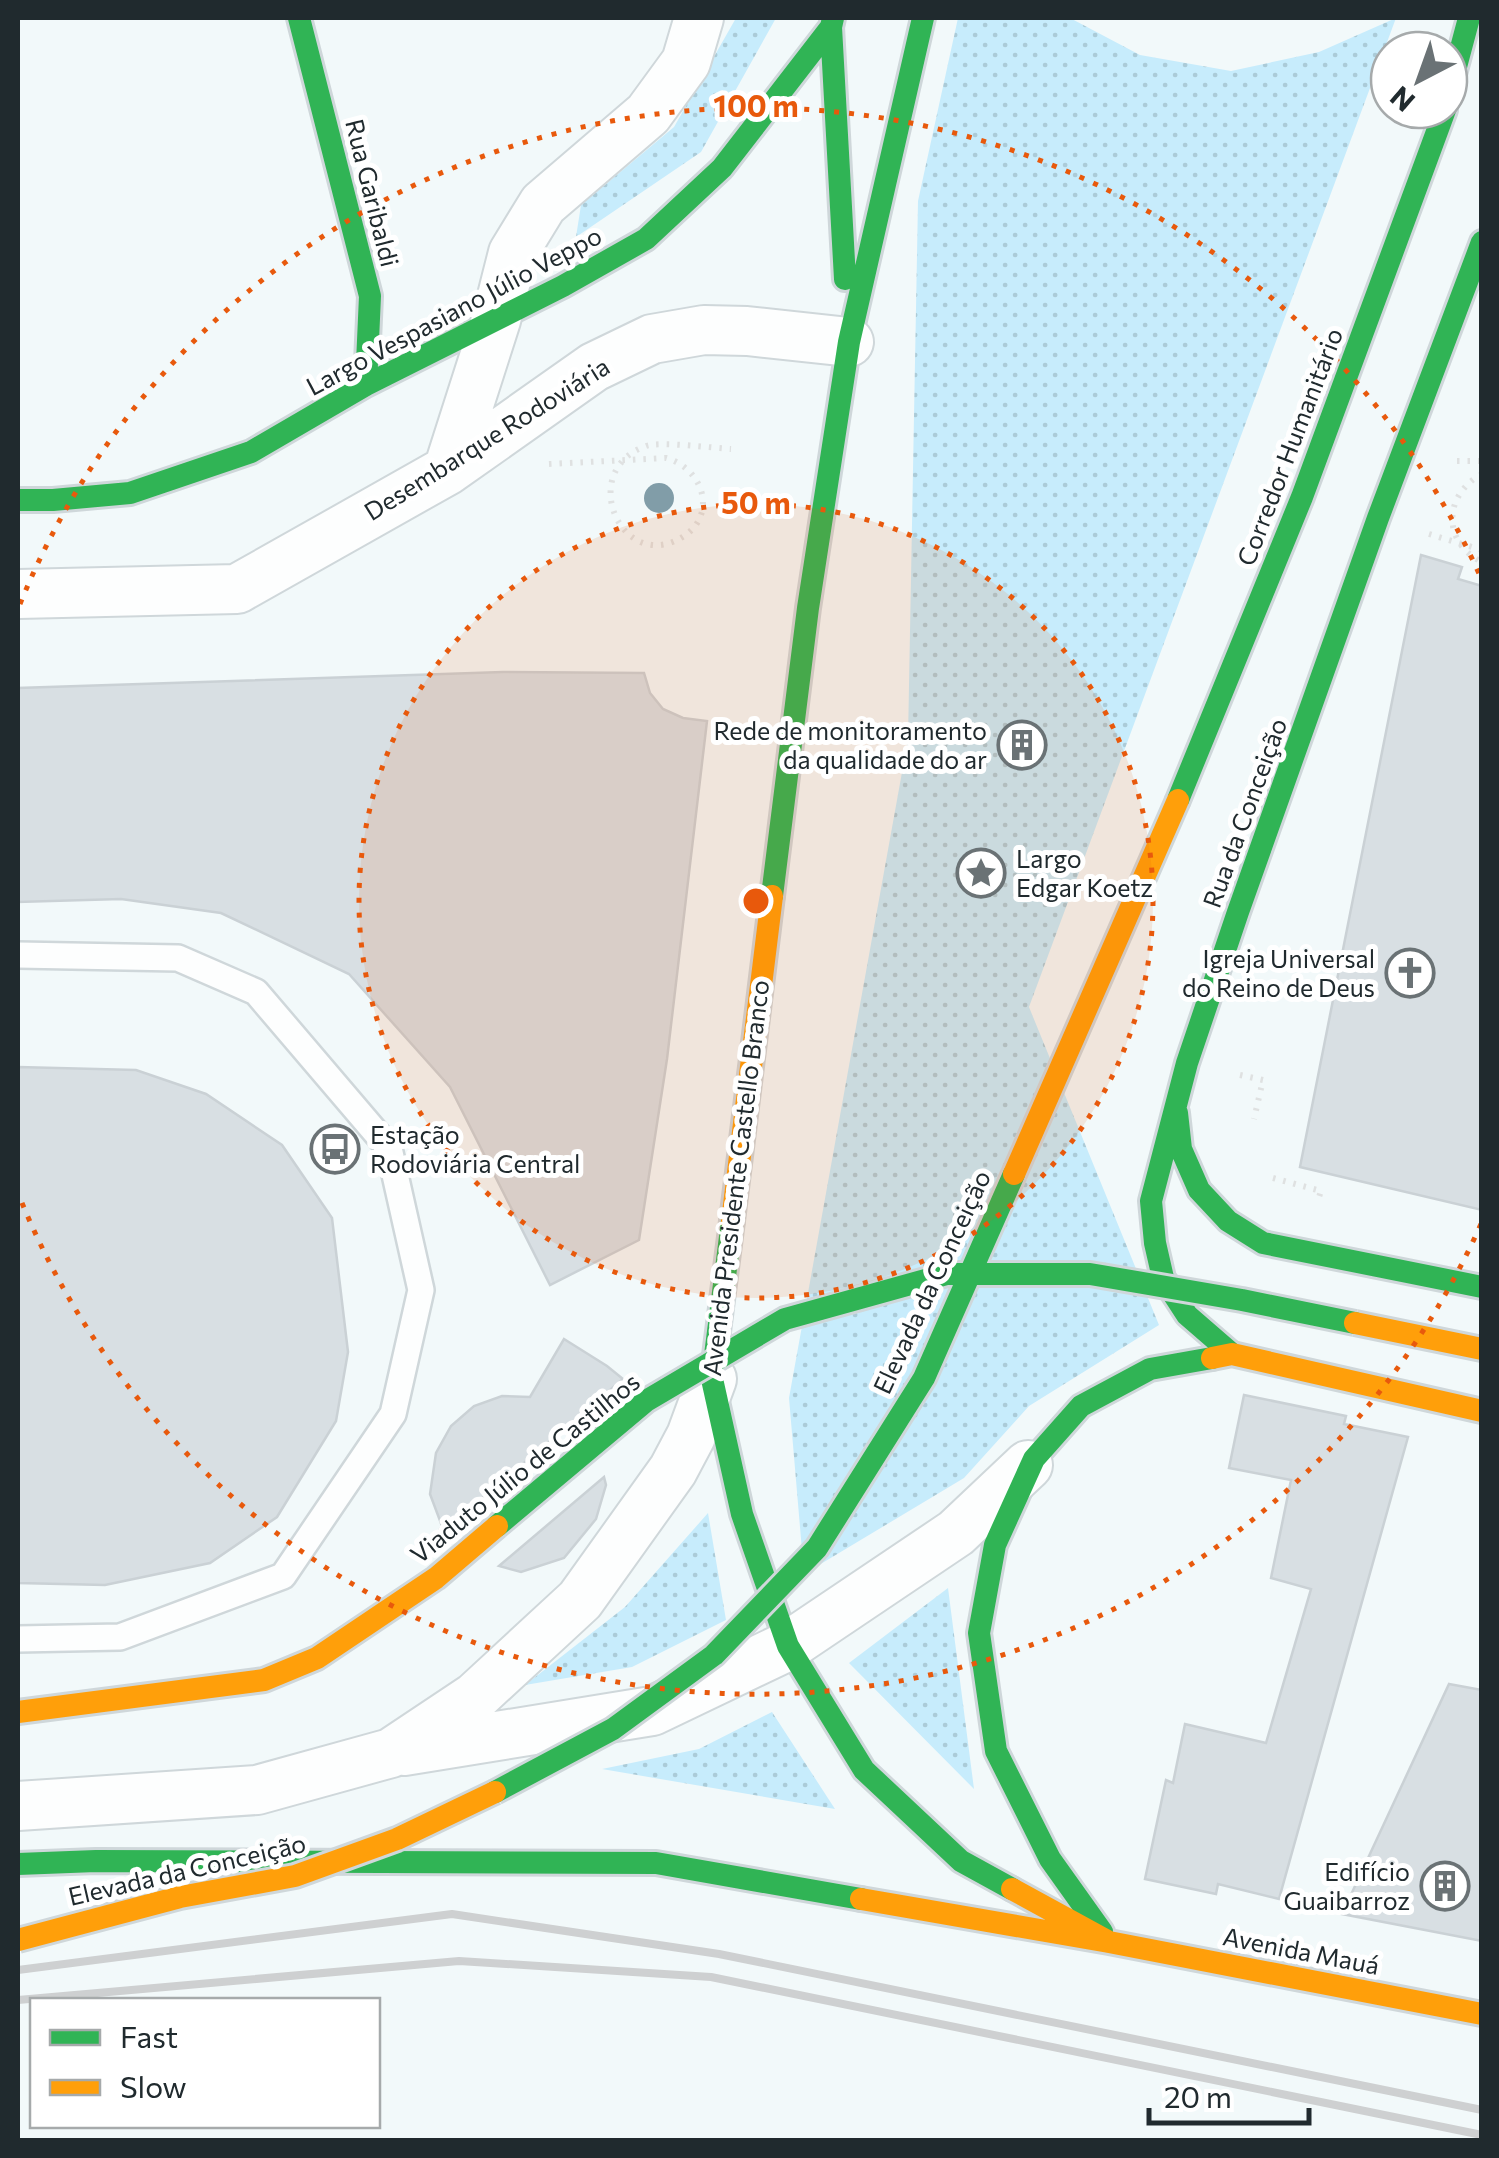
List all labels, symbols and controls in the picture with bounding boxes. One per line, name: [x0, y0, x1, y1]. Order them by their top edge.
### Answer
north arrow: [1369, 30, 1469, 130]
text: N: [1383, 80, 1421, 119]
text: 100 m: [713, 86, 799, 123]
street label: Rua Garibaldi: [340, 116, 406, 270]
street label: Largo Vespasiano Júlio Veppo: [301, 219, 606, 401]
street label: Corredor Humanitário: [1230, 324, 1348, 570]
street label: Desembarque Rodoviária: [358, 350, 615, 526]
text: 50 m: [721, 483, 791, 520]
street label: Rua da Conceição: [1196, 714, 1292, 911]
place label: Rede de monitoramento da qualidade do ar: [713, 715, 987, 774]
building icon: Rede de monitoramento da qualidade do ar: [996, 719, 1048, 771]
place label: Largo Edgar Koetz: [1016, 843, 1153, 902]
place icon: Largo Edgar Koetz: [955, 847, 1007, 899]
centre of rings: [738, 883, 774, 919]
place label: Igreja Universal do Reino de Deus: [1182, 943, 1375, 1002]
church icon: Igreja Universal do Reino de Deus: [1384, 947, 1436, 999]
street label: Avenida Presidente Castello Branco: [696, 978, 774, 1378]
place label: Estação Rodoviária Central: [370, 1119, 580, 1178]
bus stop icon: Estação Rodoviária Central: [309, 1123, 361, 1175]
street label: Elevada da Conceição: [866, 1165, 996, 1398]
street label: Viaduto Júlio de Castilhos: [404, 1366, 645, 1569]
street label: Elevada da Conceição: [65, 1827, 309, 1911]
place label: Edifício Guaibarroz: [1283, 1856, 1410, 1915]
building icon: Edifício Guaibarroz: [1419, 1860, 1471, 1912]
street label: Avenida Mauá: [1220, 1920, 1382, 1980]
legend: [30, 1998, 380, 2128]
text: Fast: [120, 2017, 178, 2054]
scale bar: [1149, 2063, 1309, 2125]
text: Slow: [120, 2067, 187, 2104]
text: 20 m: [1164, 2077, 1232, 2114]

